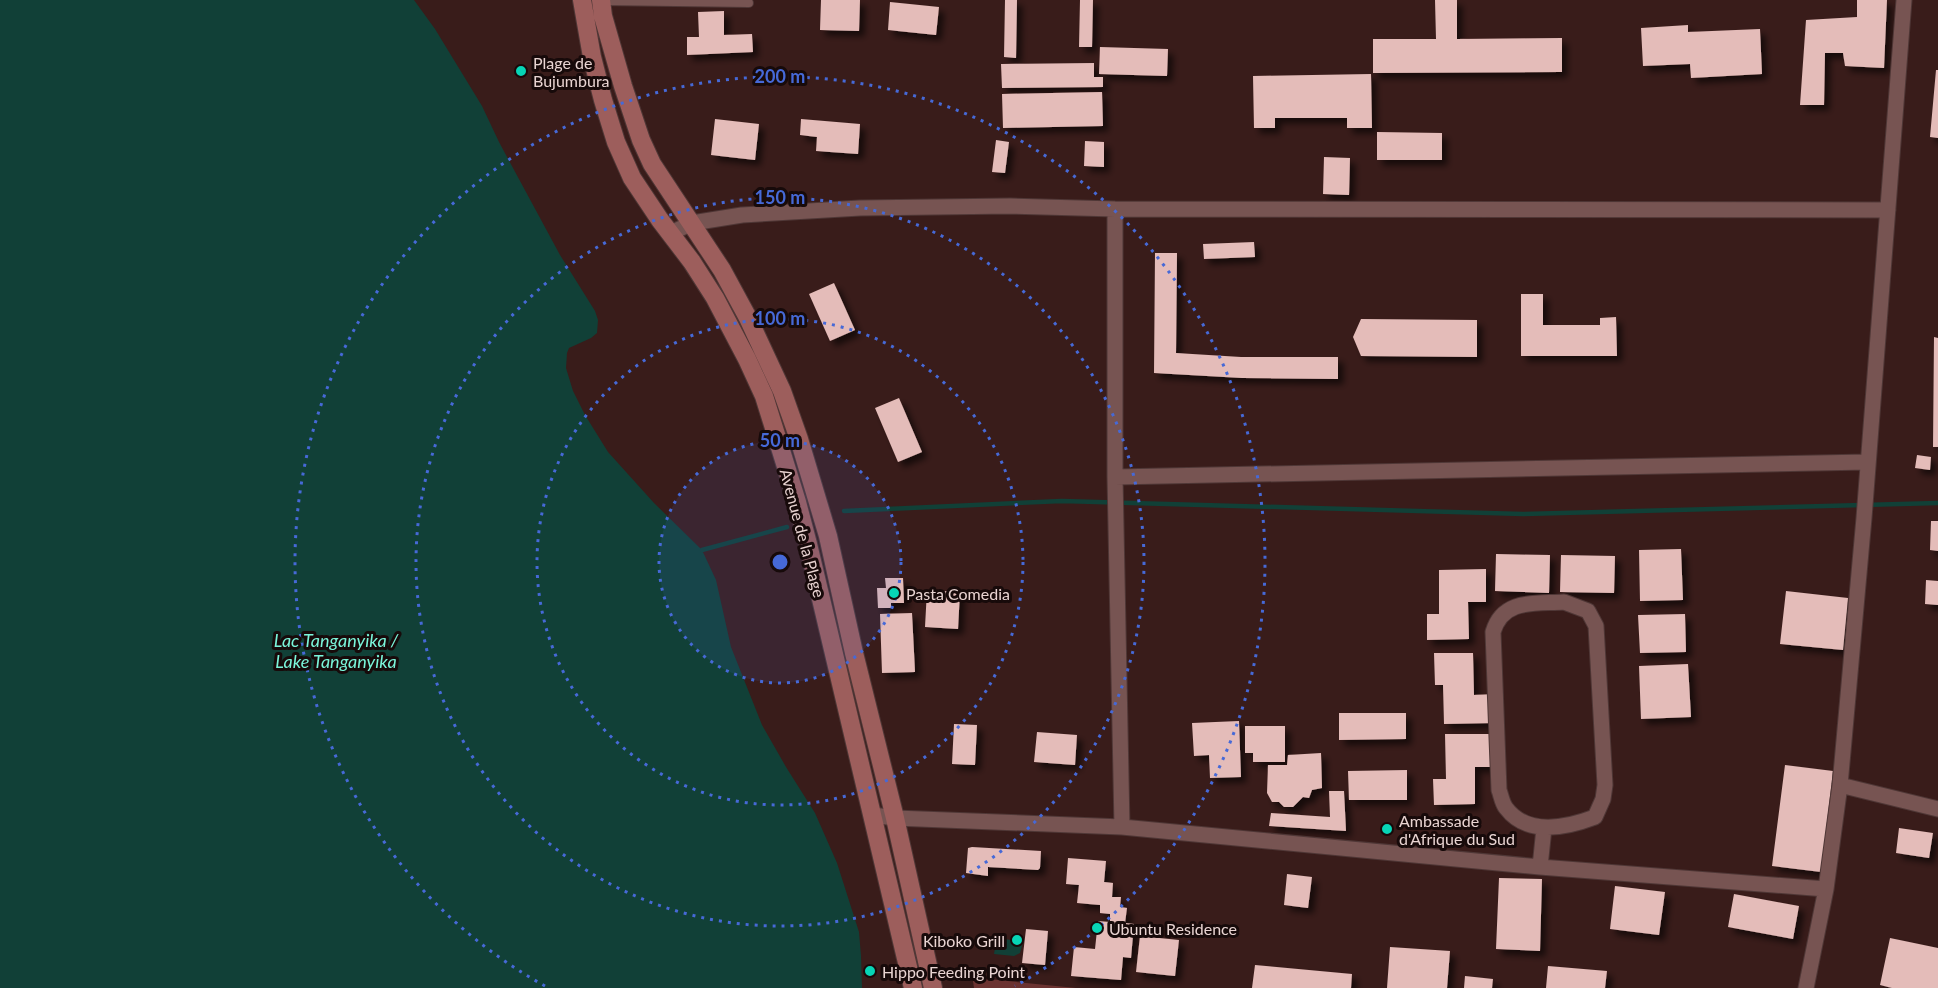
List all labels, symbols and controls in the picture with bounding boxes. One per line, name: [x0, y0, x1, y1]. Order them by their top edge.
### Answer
place label: Plage de Bujumbura: [533, 53, 610, 90]
marker: Plage de Bujumbura: [514, 64, 528, 78]
text: 200 m: [755, 65, 805, 87]
text: 150 m: [755, 186, 805, 208]
text: 100 m: [755, 307, 805, 329]
text: 50 m: [760, 429, 800, 451]
street label: Avenue de la Plage: [777, 467, 829, 599]
centre of rings: [770, 552, 790, 572]
place label: Pasta Comedia: [906, 584, 1010, 603]
marker: Pasta Comedia: [887, 586, 901, 600]
water label: Lac Tanganyika / Lake Tanganyika: [274, 629, 399, 672]
place label: Ambassade d'Afrique du Sud: [1399, 811, 1515, 848]
marker: Ambassade d'Afrique du Sud: [1380, 822, 1394, 836]
place label: Ubuntu Residence: [1109, 919, 1237, 938]
marker: Ubuntu Residence: [1090, 921, 1104, 935]
place label: Kiboko Grill: [923, 931, 1005, 950]
marker: Kiboko Grill: [1010, 933, 1024, 947]
place label: Hippo Feeding Point: [882, 962, 1025, 981]
marker: Hippo Feeding Point: [863, 964, 877, 978]

